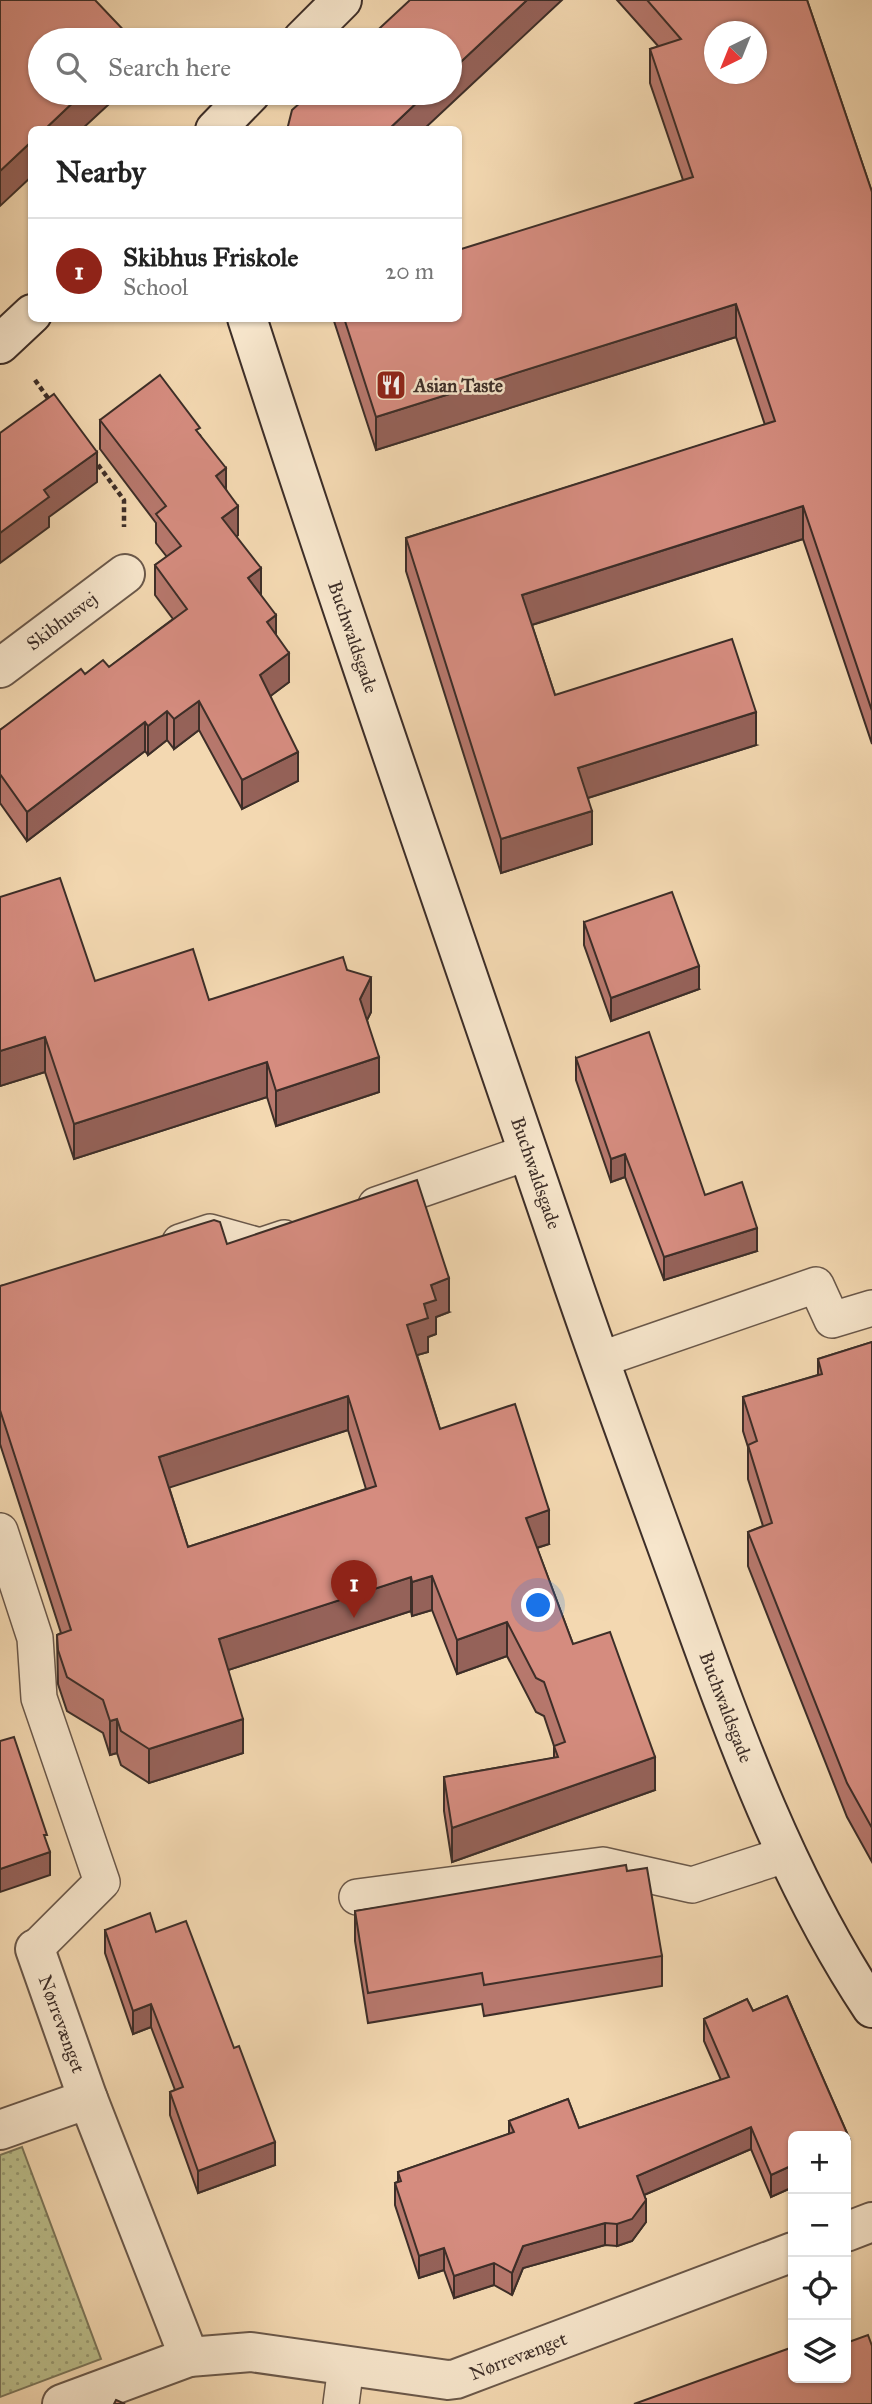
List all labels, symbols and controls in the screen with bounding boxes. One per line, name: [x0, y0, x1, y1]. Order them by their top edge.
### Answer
north arrow: [704, 21, 767, 84]
search box: [28, 28, 462, 105]
icon: search: [52, 48, 90, 86]
text: Search here: [108, 51, 231, 83]
text: Nearby: [56, 154, 146, 190]
text: Skibhus Friskole: [123, 241, 298, 273]
text: 1: [74, 257, 84, 285]
text: 20 m: [385, 257, 434, 285]
text: School: [123, 273, 188, 301]
restaurant icon: Asian Taste: [374, 368, 408, 402]
place label: Asian Taste: [412, 374, 503, 397]
street label: Buchwaldsgade: [322, 578, 383, 697]
street label: Skibhusvej: [22, 587, 102, 655]
street label: Buchwaldsgade: [505, 1114, 566, 1233]
pin: 1: [331, 1560, 377, 1618]
your location: [521, 1588, 555, 1622]
street label: Buchwaldsgade: [693, 1648, 758, 1766]
street label: Nørrevænget: [33, 1972, 90, 2077]
map controls: [788, 2131, 851, 2383]
button: +: [788, 2131, 851, 2194]
button: −: [788, 2194, 851, 2257]
button: locate: [788, 2257, 851, 2320]
button: layers: [788, 2320, 851, 2383]
street label: Nørrevænget: [466, 2327, 571, 2386]

